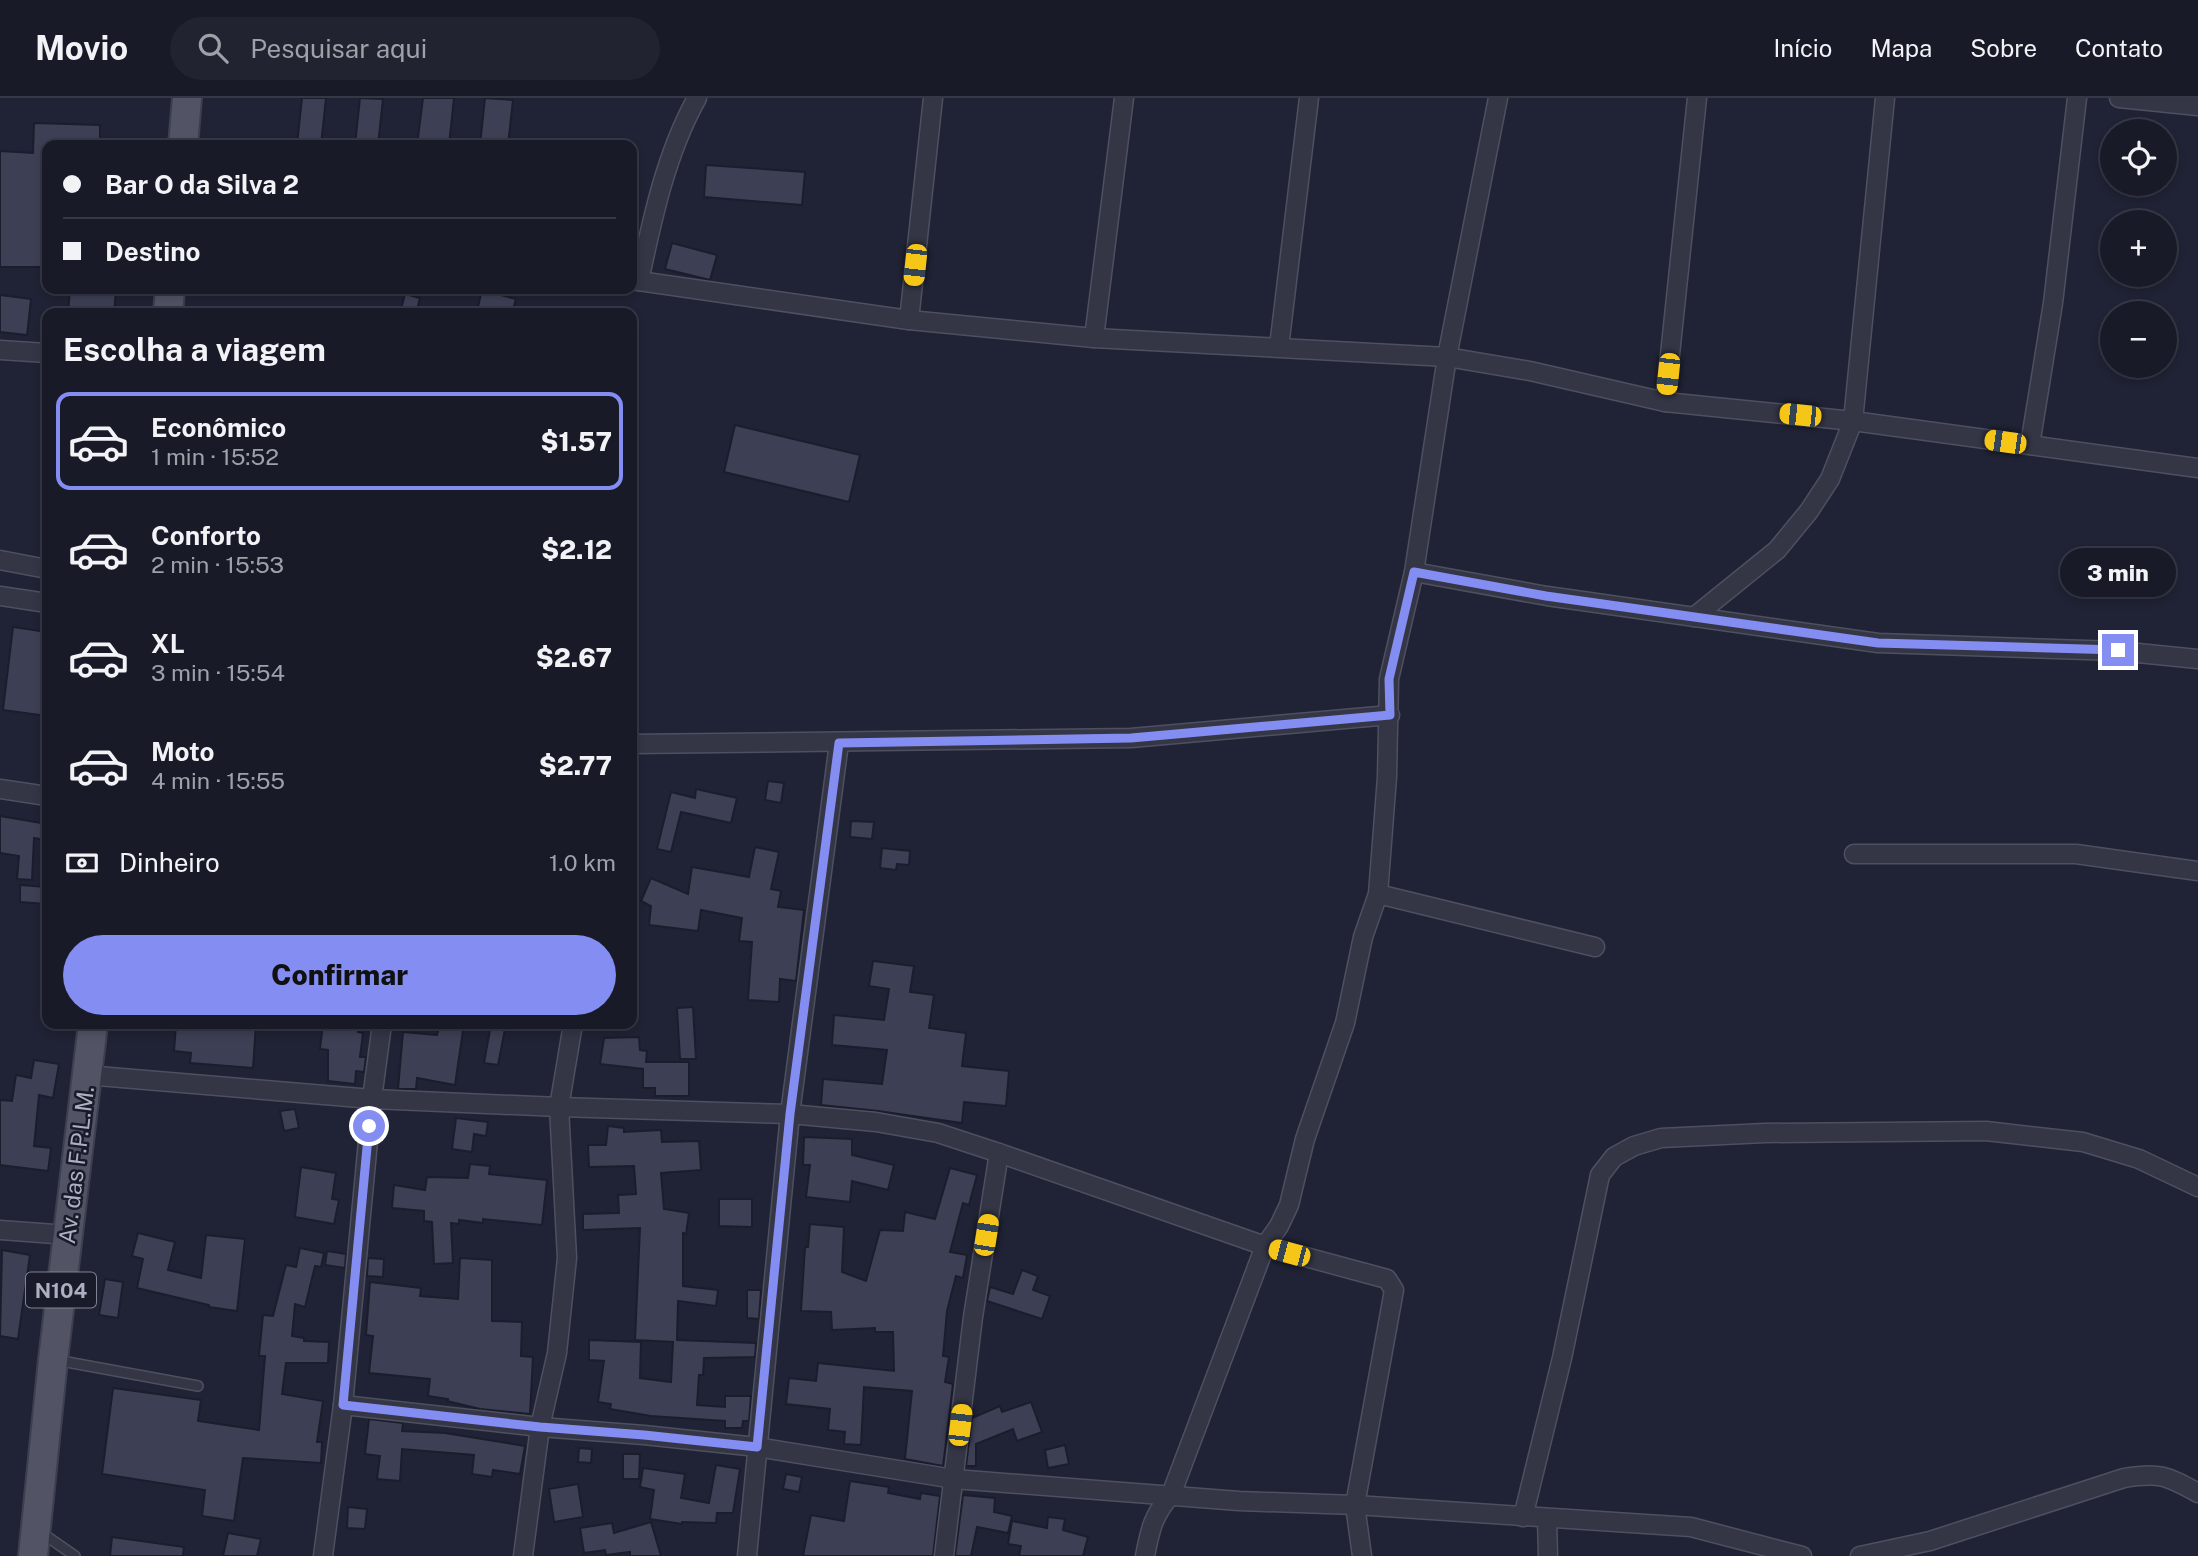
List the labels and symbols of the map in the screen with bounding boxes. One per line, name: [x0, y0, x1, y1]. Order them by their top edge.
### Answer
car: [903, 243, 928, 287]
car: [1656, 352, 1681, 396]
car: [1779, 402, 1822, 428]
car: [1983, 429, 2028, 455]
callout: 3 min: [2060, 548, 2176, 598]
route end: [2102, 634, 2134, 666]
street label: Av. das F.P.L.M.: [53, 1085, 99, 1245]
route start: [353, 1110, 385, 1142]
car: [973, 1213, 1000, 1257]
car: [1266, 1237, 1313, 1269]
road number: N104: [26, 1272, 96, 1308]
car: [948, 1403, 973, 1447]

